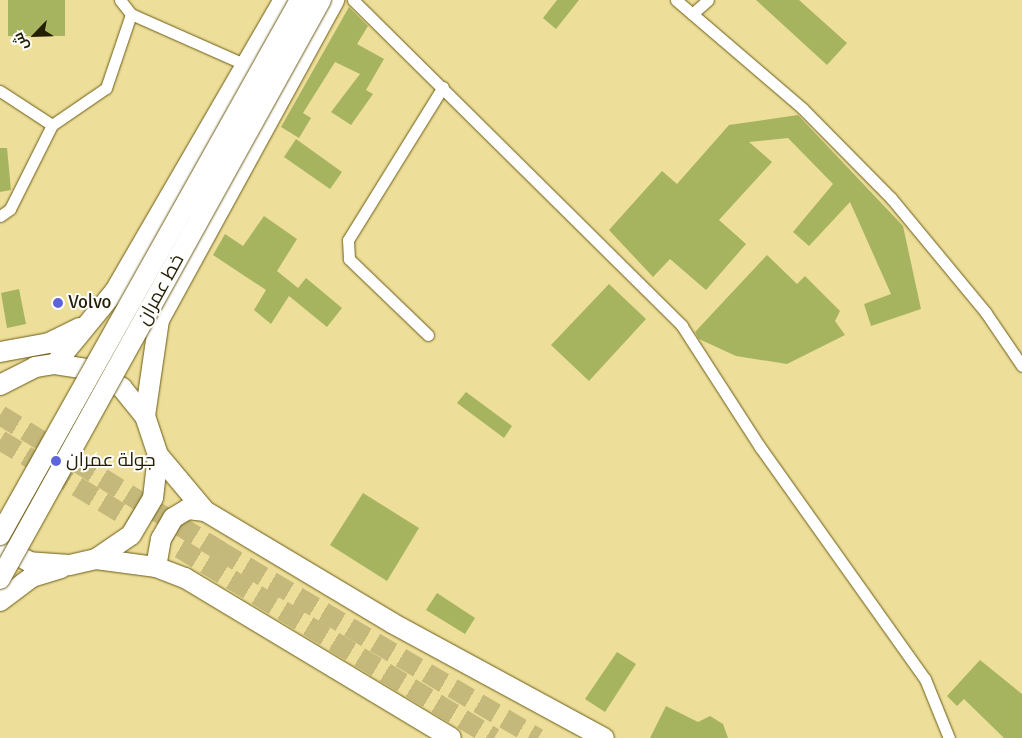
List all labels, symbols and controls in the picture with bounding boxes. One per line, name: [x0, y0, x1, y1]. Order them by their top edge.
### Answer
north arrow: [10, 10, 60, 60]
text: ش: [9, 30, 32, 53]
street label: خط عمران: [132, 251, 190, 329]
place label: Volvo: [68, 292, 111, 314]
marker: Volvo: [52, 297, 64, 309]
place label: جولة عمران: [66, 450, 155, 472]
marker: جولة عمران: [50, 455, 62, 467]

